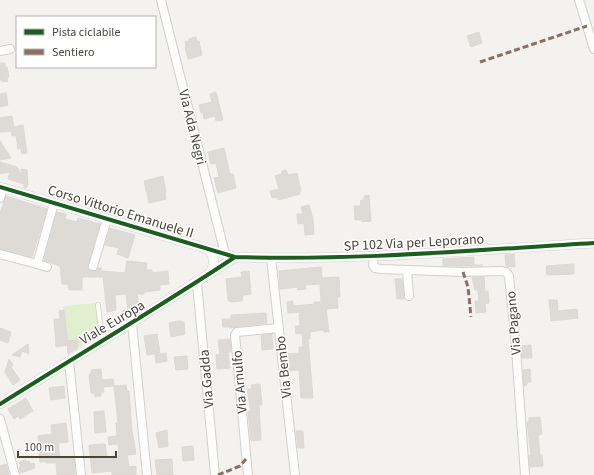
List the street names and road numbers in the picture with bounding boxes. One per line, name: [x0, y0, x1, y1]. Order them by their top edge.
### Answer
street label: Via Ada Negri: [173, 87, 211, 167]
street label: Corso Vittorio Emanuele II: [45, 180, 196, 244]
street label: SP 102 Via per Leporano: [343, 229, 485, 257]
street label: Via Pagano: [501, 290, 527, 356]
street label: Viale Europa: [76, 295, 149, 350]
street label: Via Bembo: [271, 335, 297, 399]
street label: Via Gadda: [194, 349, 220, 409]
street label: Via Arnulfo: [227, 349, 253, 414]

